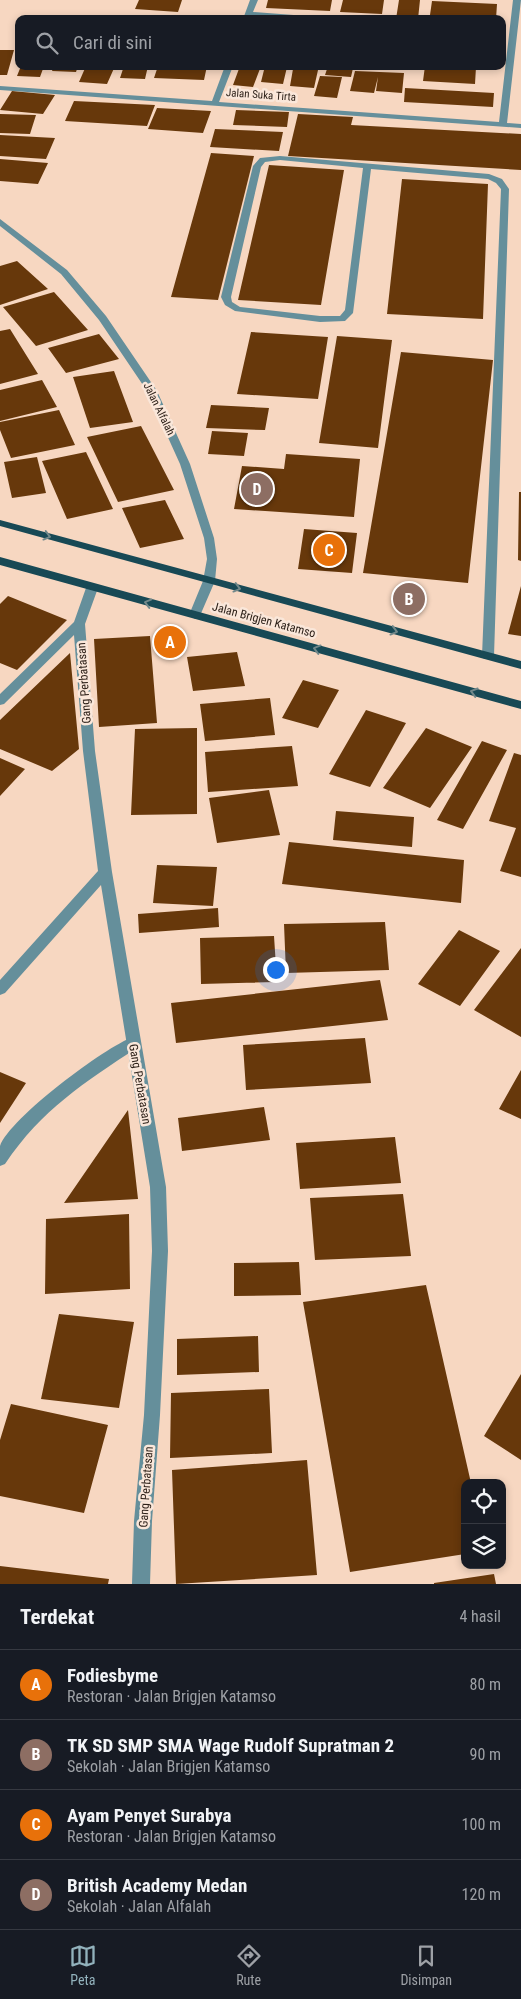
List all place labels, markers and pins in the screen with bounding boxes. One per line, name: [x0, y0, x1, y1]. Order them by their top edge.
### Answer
pin: D: [241, 470, 273, 508]
pin: C: [313, 531, 345, 569]
pin: B: [393, 580, 425, 618]
pin: A: [154, 623, 186, 661]

